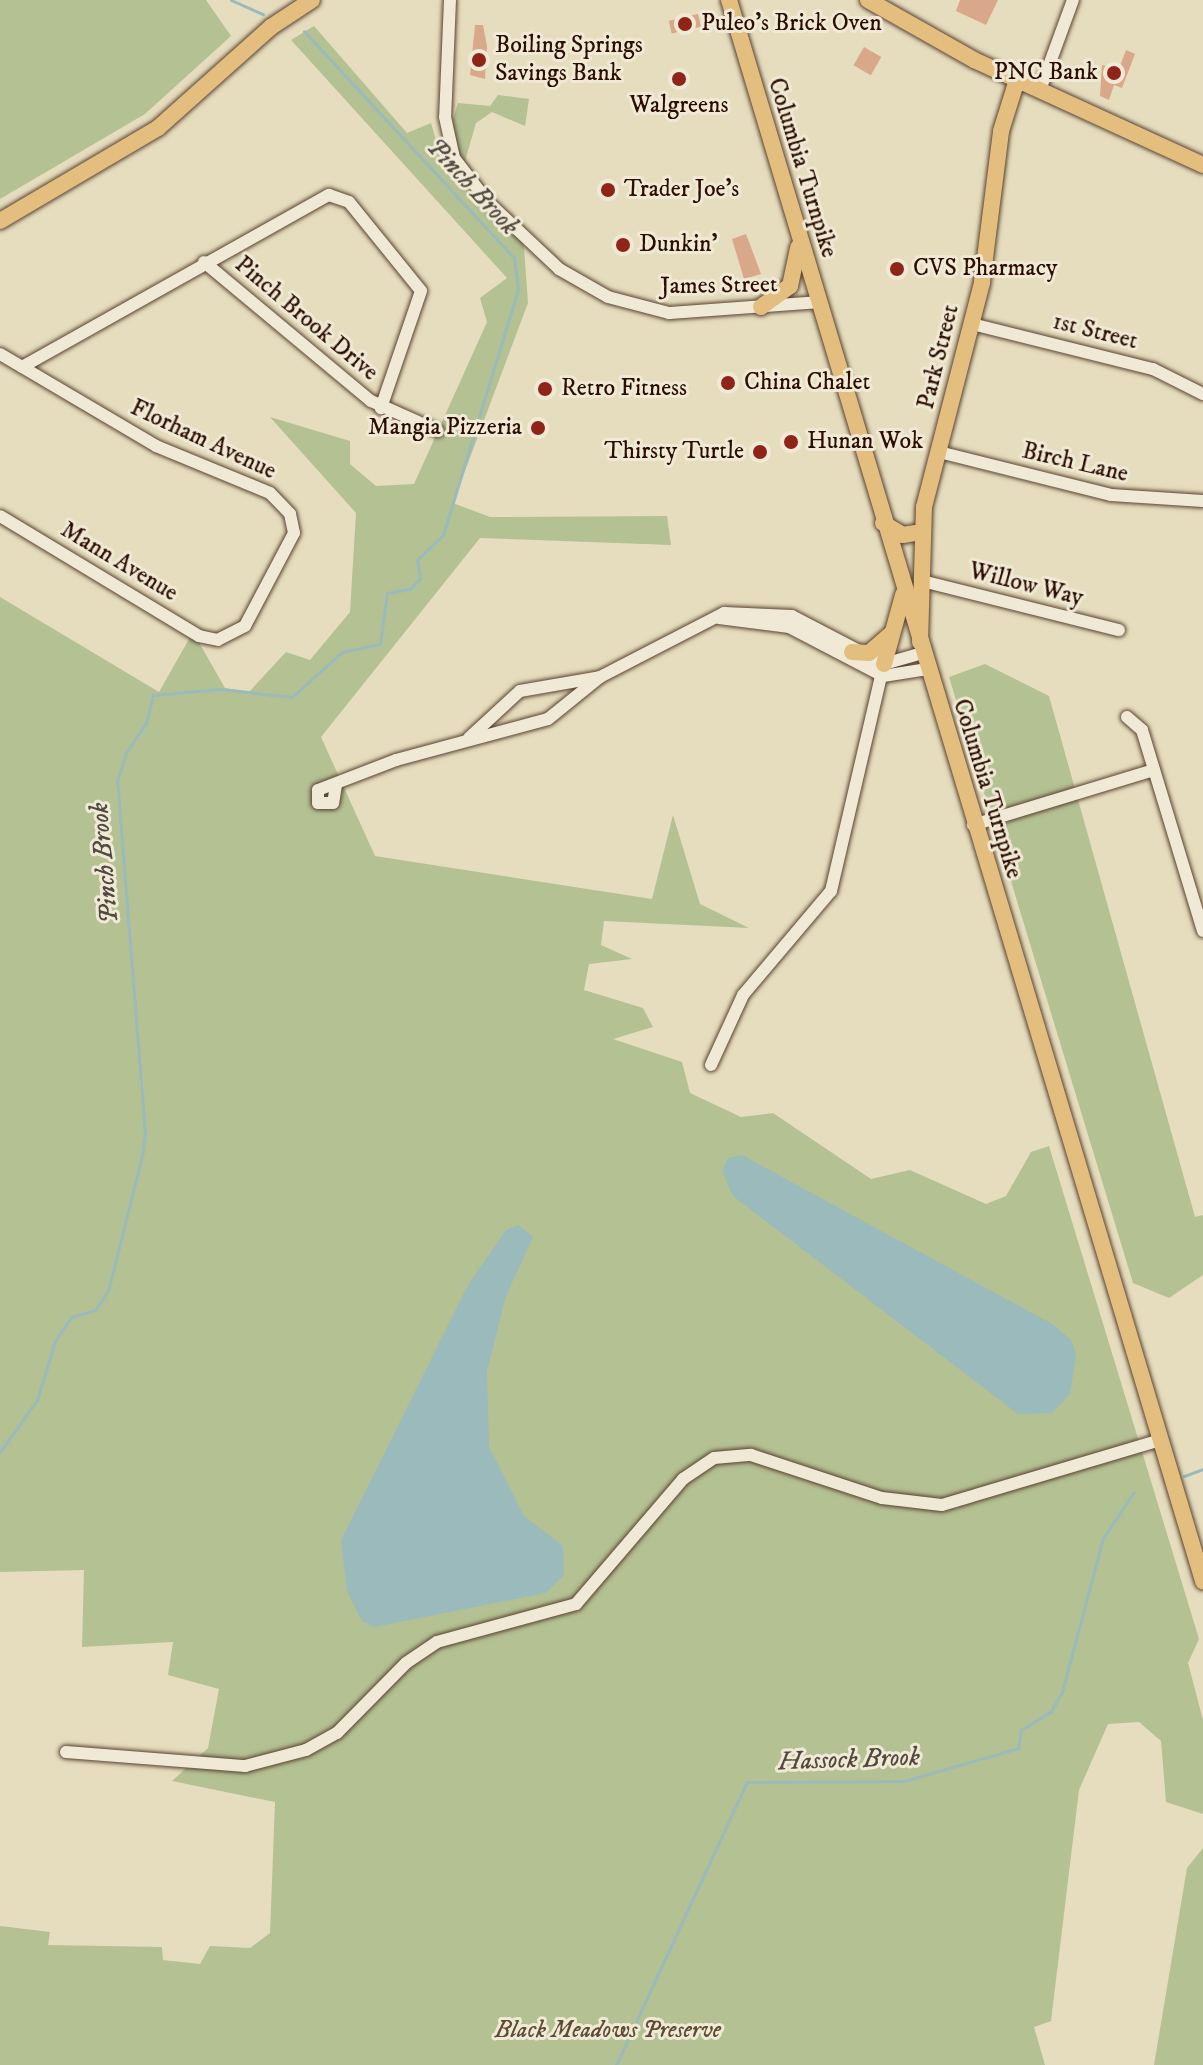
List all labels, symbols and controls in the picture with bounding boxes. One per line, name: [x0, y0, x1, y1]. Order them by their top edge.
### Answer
place label: Puleo's Brick Oven: [701, 10, 882, 38]
marker: Puleo's Brick Oven: [676, 15, 694, 33]
place label: Boiling Springs Savings Bank: [495, 32, 643, 88]
marker: Boiling Springs Savings Bank: [470, 51, 488, 69]
place label: PNC Bank: [994, 59, 1098, 87]
marker: PNC Bank: [1105, 64, 1123, 82]
marker: Walgreens: [670, 70, 688, 88]
street label: Columbia Turnpike: [761, 75, 843, 261]
place label: Walgreens: [630, 92, 728, 120]
water label: Pinch Brook: [419, 132, 525, 242]
place label: Trader Joe's: [624, 176, 739, 204]
marker: Trader Joe's: [599, 181, 617, 199]
place label: Dunkin': [639, 231, 718, 259]
marker: Dunkin': [614, 236, 632, 254]
street label: Pinch Brook Drive: [228, 251, 384, 387]
place label: CVS Pharmacy: [913, 255, 1057, 283]
marker: CVS Pharmacy: [888, 260, 906, 278]
street label: James Street: [660, 271, 778, 301]
street label: Park Street: [912, 302, 966, 412]
street label: 1st Street: [1050, 308, 1140, 356]
place label: China Chalet: [744, 369, 870, 397]
marker: China Chalet: [719, 374, 737, 392]
place label: Retro Fitness: [561, 375, 687, 403]
marker: Retro Fitness: [536, 380, 554, 398]
street label: Florham Avenue: [126, 394, 280, 486]
place label: Mangia Pizzeria: [368, 414, 522, 442]
marker: Mangia Pizzeria: [529, 419, 547, 437]
place label: Hunan Wok: [807, 428, 923, 456]
marker: Hunan Wok: [782, 433, 800, 451]
street label: Birch Lane: [1019, 437, 1131, 489]
place label: Thirsty Turtle: [604, 438, 744, 466]
marker: Thirsty Turtle: [751, 443, 769, 461]
street label: Mann Avenue: [55, 516, 183, 608]
street label: Willow Way: [966, 557, 1086, 613]
street label: Columbia Turnpike: [946, 696, 1028, 882]
water label: Pinch Brook: [84, 801, 126, 925]
water label: Hassock Brook: [778, 1742, 920, 1778]
park label: Black Meadows Preserve: [495, 2017, 721, 2045]

